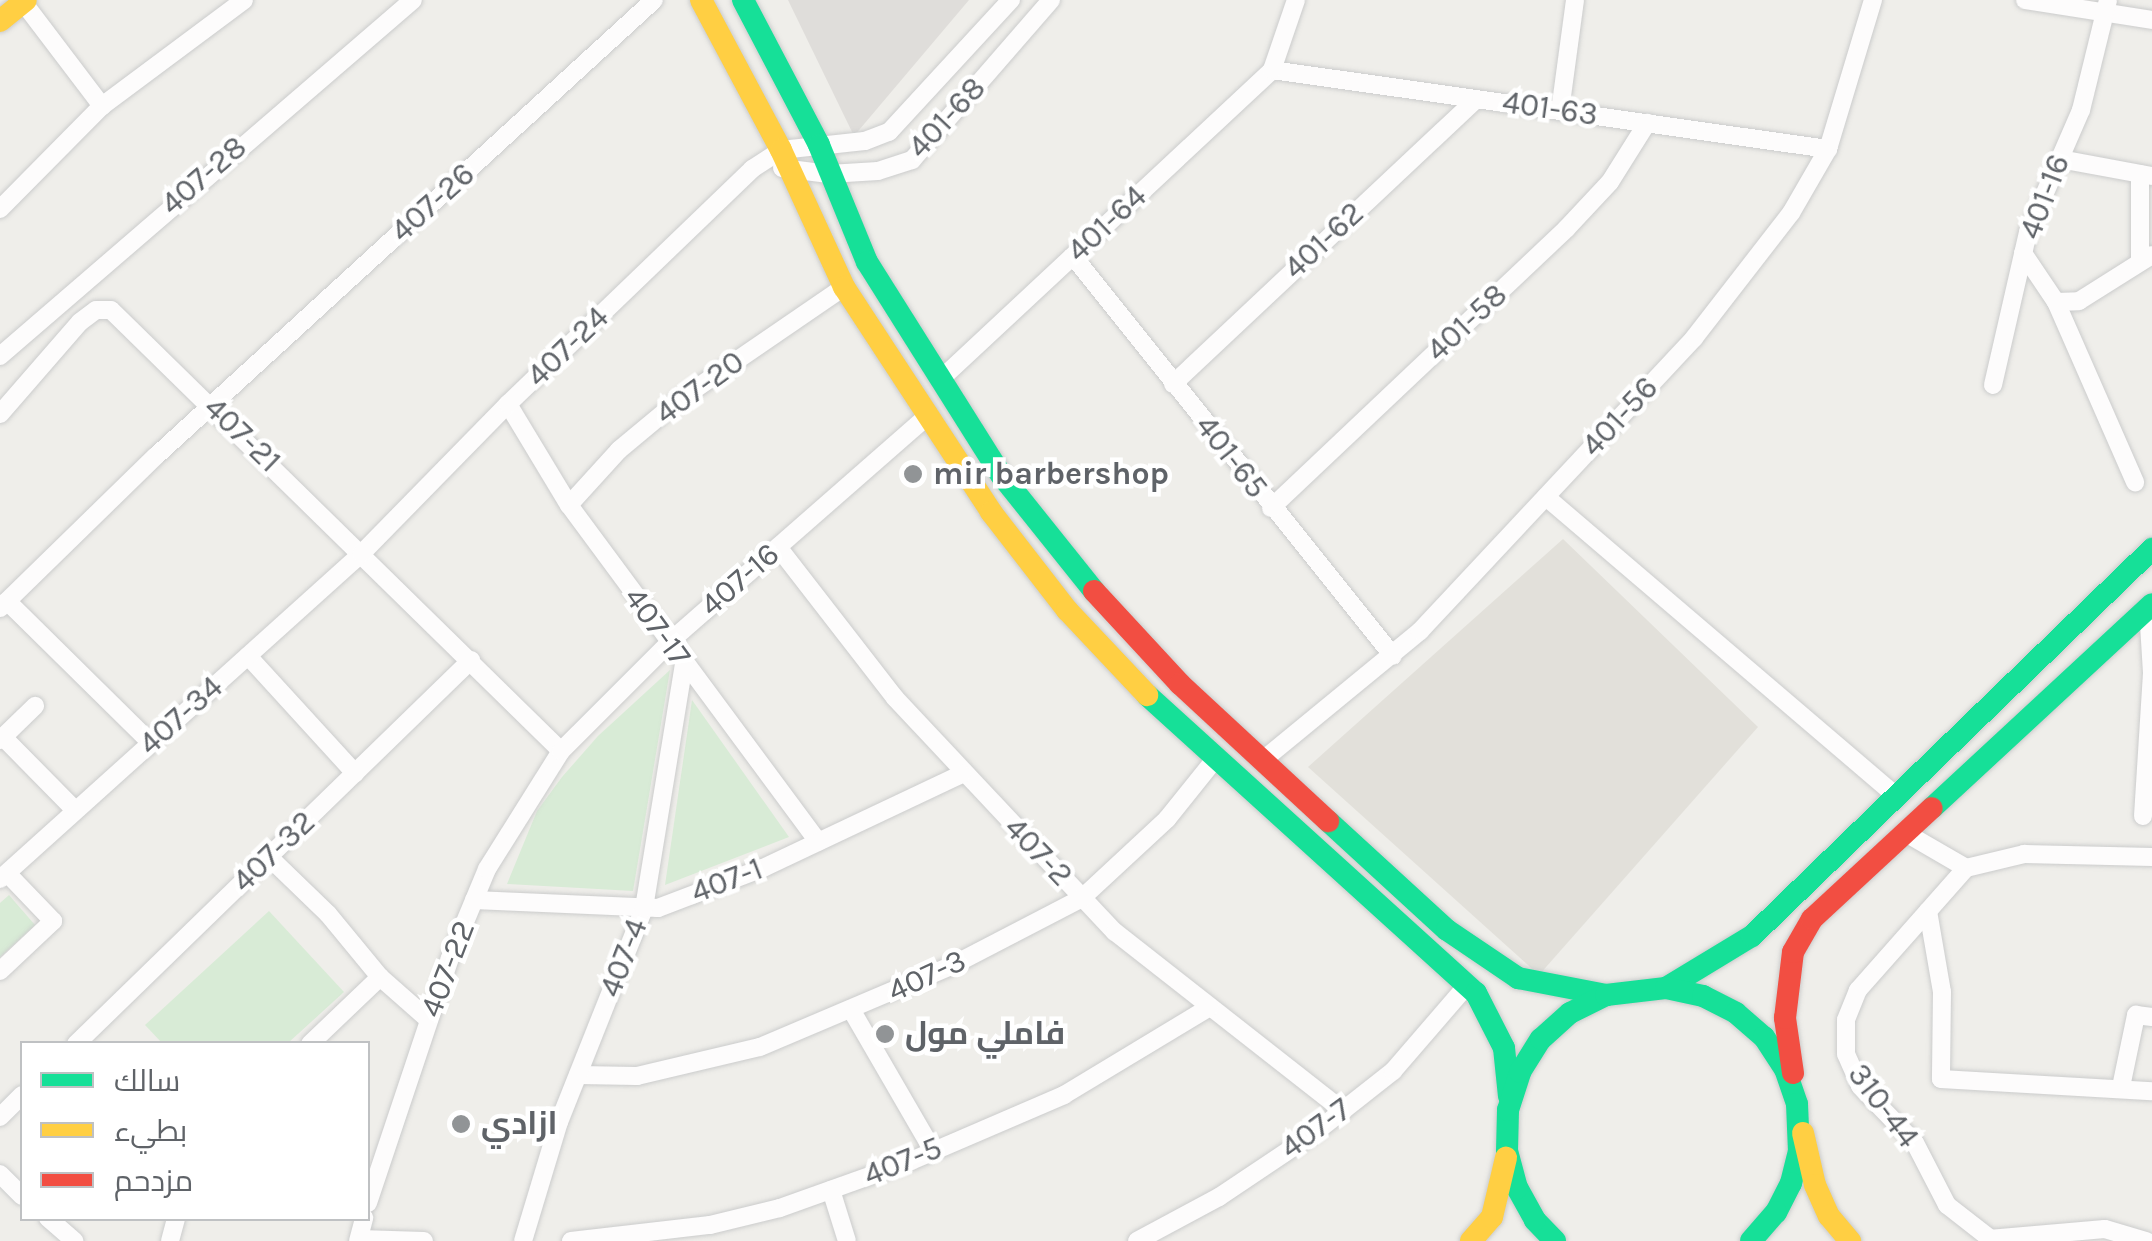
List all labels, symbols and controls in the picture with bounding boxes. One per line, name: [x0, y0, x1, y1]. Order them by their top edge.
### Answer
street label: 401-68: [900, 70, 994, 166]
street label: 401-63: [1500, 83, 1600, 135]
street label: 407-28: [153, 128, 255, 224]
street label: 401-16: [2011, 149, 2079, 245]
street label: 407-26: [383, 155, 483, 251]
street label: 401-64: [1059, 178, 1155, 270]
street label: 401-62: [1276, 194, 1372, 288]
street label: 401-58: [1419, 276, 1515, 370]
street label: 407-24: [519, 299, 617, 395]
street label: 407-20: [648, 343, 752, 433]
street label: 401-56: [1574, 369, 1666, 465]
street label: 407-21: [196, 389, 288, 481]
street label: 401-65: [1187, 408, 1275, 506]
place label: mir barbershop: [933, 455, 1169, 493]
marker: mir barbershop: [902, 463, 924, 485]
street label: 407-16: [693, 535, 787, 625]
street label: 407-17: [615, 580, 699, 674]
street label: 407-34: [131, 668, 231, 764]
street label: 407-32: [225, 803, 323, 901]
street label: 407-2: [996, 809, 1080, 895]
street label: 407-1: [686, 850, 768, 912]
street label: 407-4: [592, 913, 656, 1003]
street label: 407-22: [412, 915, 484, 1023]
street label: 407-3: [882, 941, 972, 1011]
place label: فاملي مول: [905, 1015, 1065, 1053]
marker: فاملي مول: [874, 1023, 896, 1045]
legend: [20, 1041, 370, 1221]
street label: 310-44: [1839, 1056, 1927, 1156]
text: سالك: [114, 1063, 180, 1099]
street label: 407-7: [1273, 1091, 1359, 1167]
place label: ازادي: [481, 1105, 558, 1143]
text: بطيء: [114, 1113, 187, 1149]
marker: ازادي: [450, 1113, 472, 1135]
street label: 407-5: [858, 1129, 948, 1195]
text: مزدحم: [114, 1163, 193, 1199]

